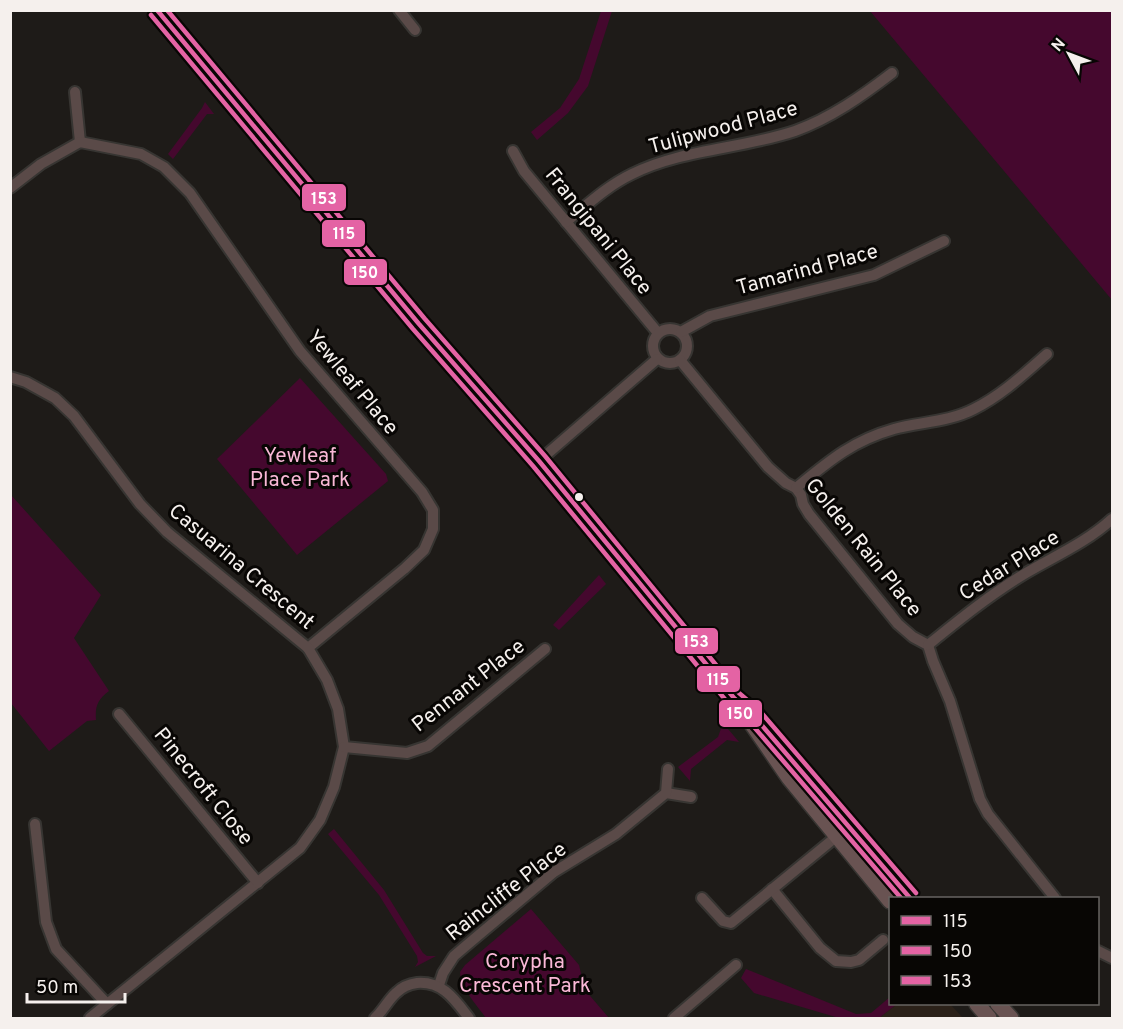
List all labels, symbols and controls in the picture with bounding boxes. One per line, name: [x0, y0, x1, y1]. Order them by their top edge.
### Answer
north arrow: [1039, 24, 1099, 84]
text: N: [1048, 35, 1071, 56]
street label: Tulipwood Place: [646, 96, 801, 161]
street label: Frangipani Place: [538, 163, 657, 301]
line badge: 153: [301, 183, 347, 212]
text: 153: [311, 190, 337, 210]
line badge: 115: [321, 219, 366, 248]
text: 115: [333, 225, 355, 245]
street label: Tamarind Place: [734, 239, 881, 302]
line badge: 150: [343, 258, 388, 286]
text: 150: [352, 264, 378, 284]
street label: Yewleaf Place: [300, 325, 404, 441]
park label: Yewleaf Place Park: [250, 443, 350, 494]
street label: Golden Rain Place: [799, 473, 927, 623]
unlabelled marker: [573, 491, 585, 503]
street label: Casuarina Crescent: [162, 498, 320, 636]
street label: Cedar Place: [954, 525, 1065, 608]
line badge: 153: [674, 627, 719, 655]
street label: Pennant Place: [407, 633, 531, 739]
text: 153: [683, 633, 709, 653]
line badge: 115: [696, 665, 741, 693]
text: 115: [707, 671, 729, 691]
line badge: 150: [718, 699, 763, 728]
text: 150: [727, 705, 753, 725]
street label: Pinecroft Close: [147, 723, 259, 851]
street label: Raincliffe Place: [441, 837, 573, 948]
legend: [889, 897, 1099, 1005]
text: 115: [943, 911, 968, 934]
text: 150: [943, 941, 972, 964]
park label: Corypha Crescent Park: [459, 949, 591, 1000]
scale bar: [27, 966, 124, 1004]
text: 153: [943, 971, 972, 994]
text: 50 m: [36, 977, 78, 1000]

